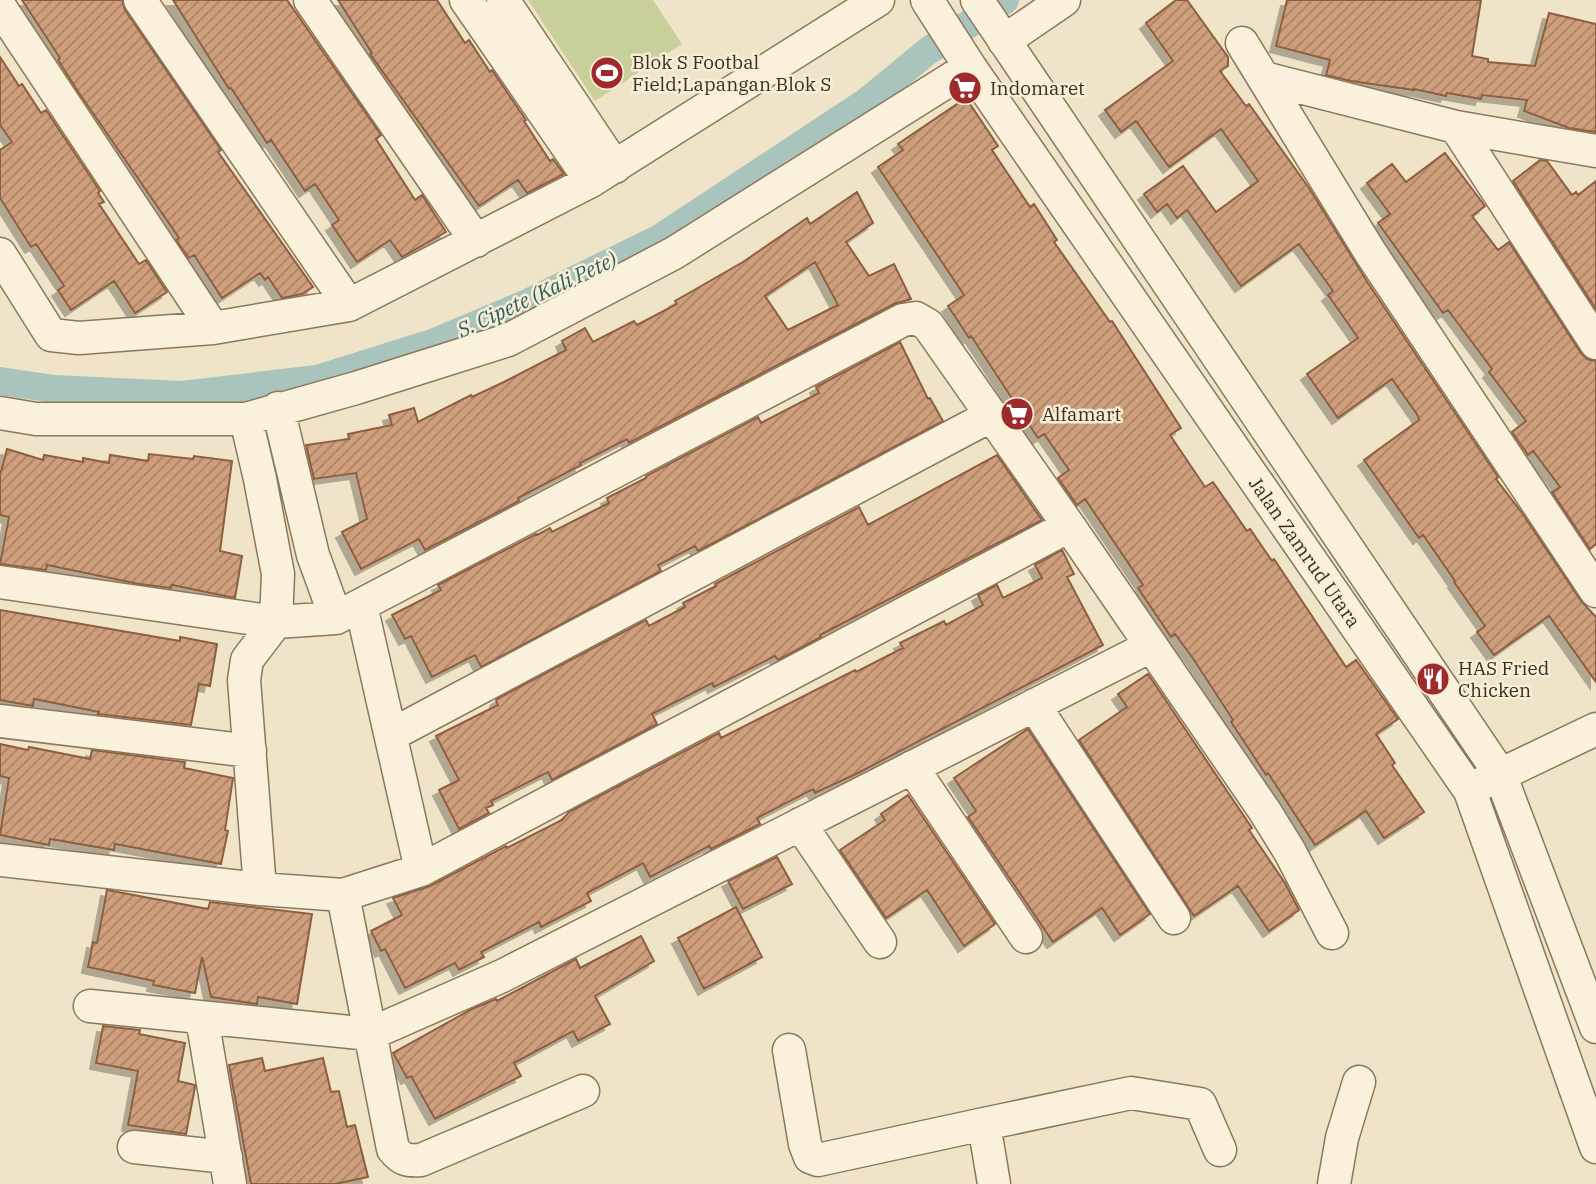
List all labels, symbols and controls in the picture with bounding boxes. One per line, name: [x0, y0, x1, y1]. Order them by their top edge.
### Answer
place label: Blok S Footbal Field;Lapangan Blok S: [632, 50, 831, 96]
sports icon: Blok S Footbal Field;Lapangan Blok S: [588, 54, 626, 92]
supermarket icon: Indomaret: [946, 69, 984, 107]
place label: Indomaret: [990, 76, 1085, 100]
water label: S. Cipete (Kali Pete): [451, 245, 621, 344]
supermarket icon: Alfamart: [998, 395, 1036, 433]
place label: Alfamart: [1042, 402, 1122, 426]
street label: Jalan Zamrud Utara: [1244, 472, 1366, 632]
place label: HAS Fried Chicken: [1458, 656, 1549, 702]
restaurant icon: HAS Fried Chicken: [1414, 660, 1452, 698]

